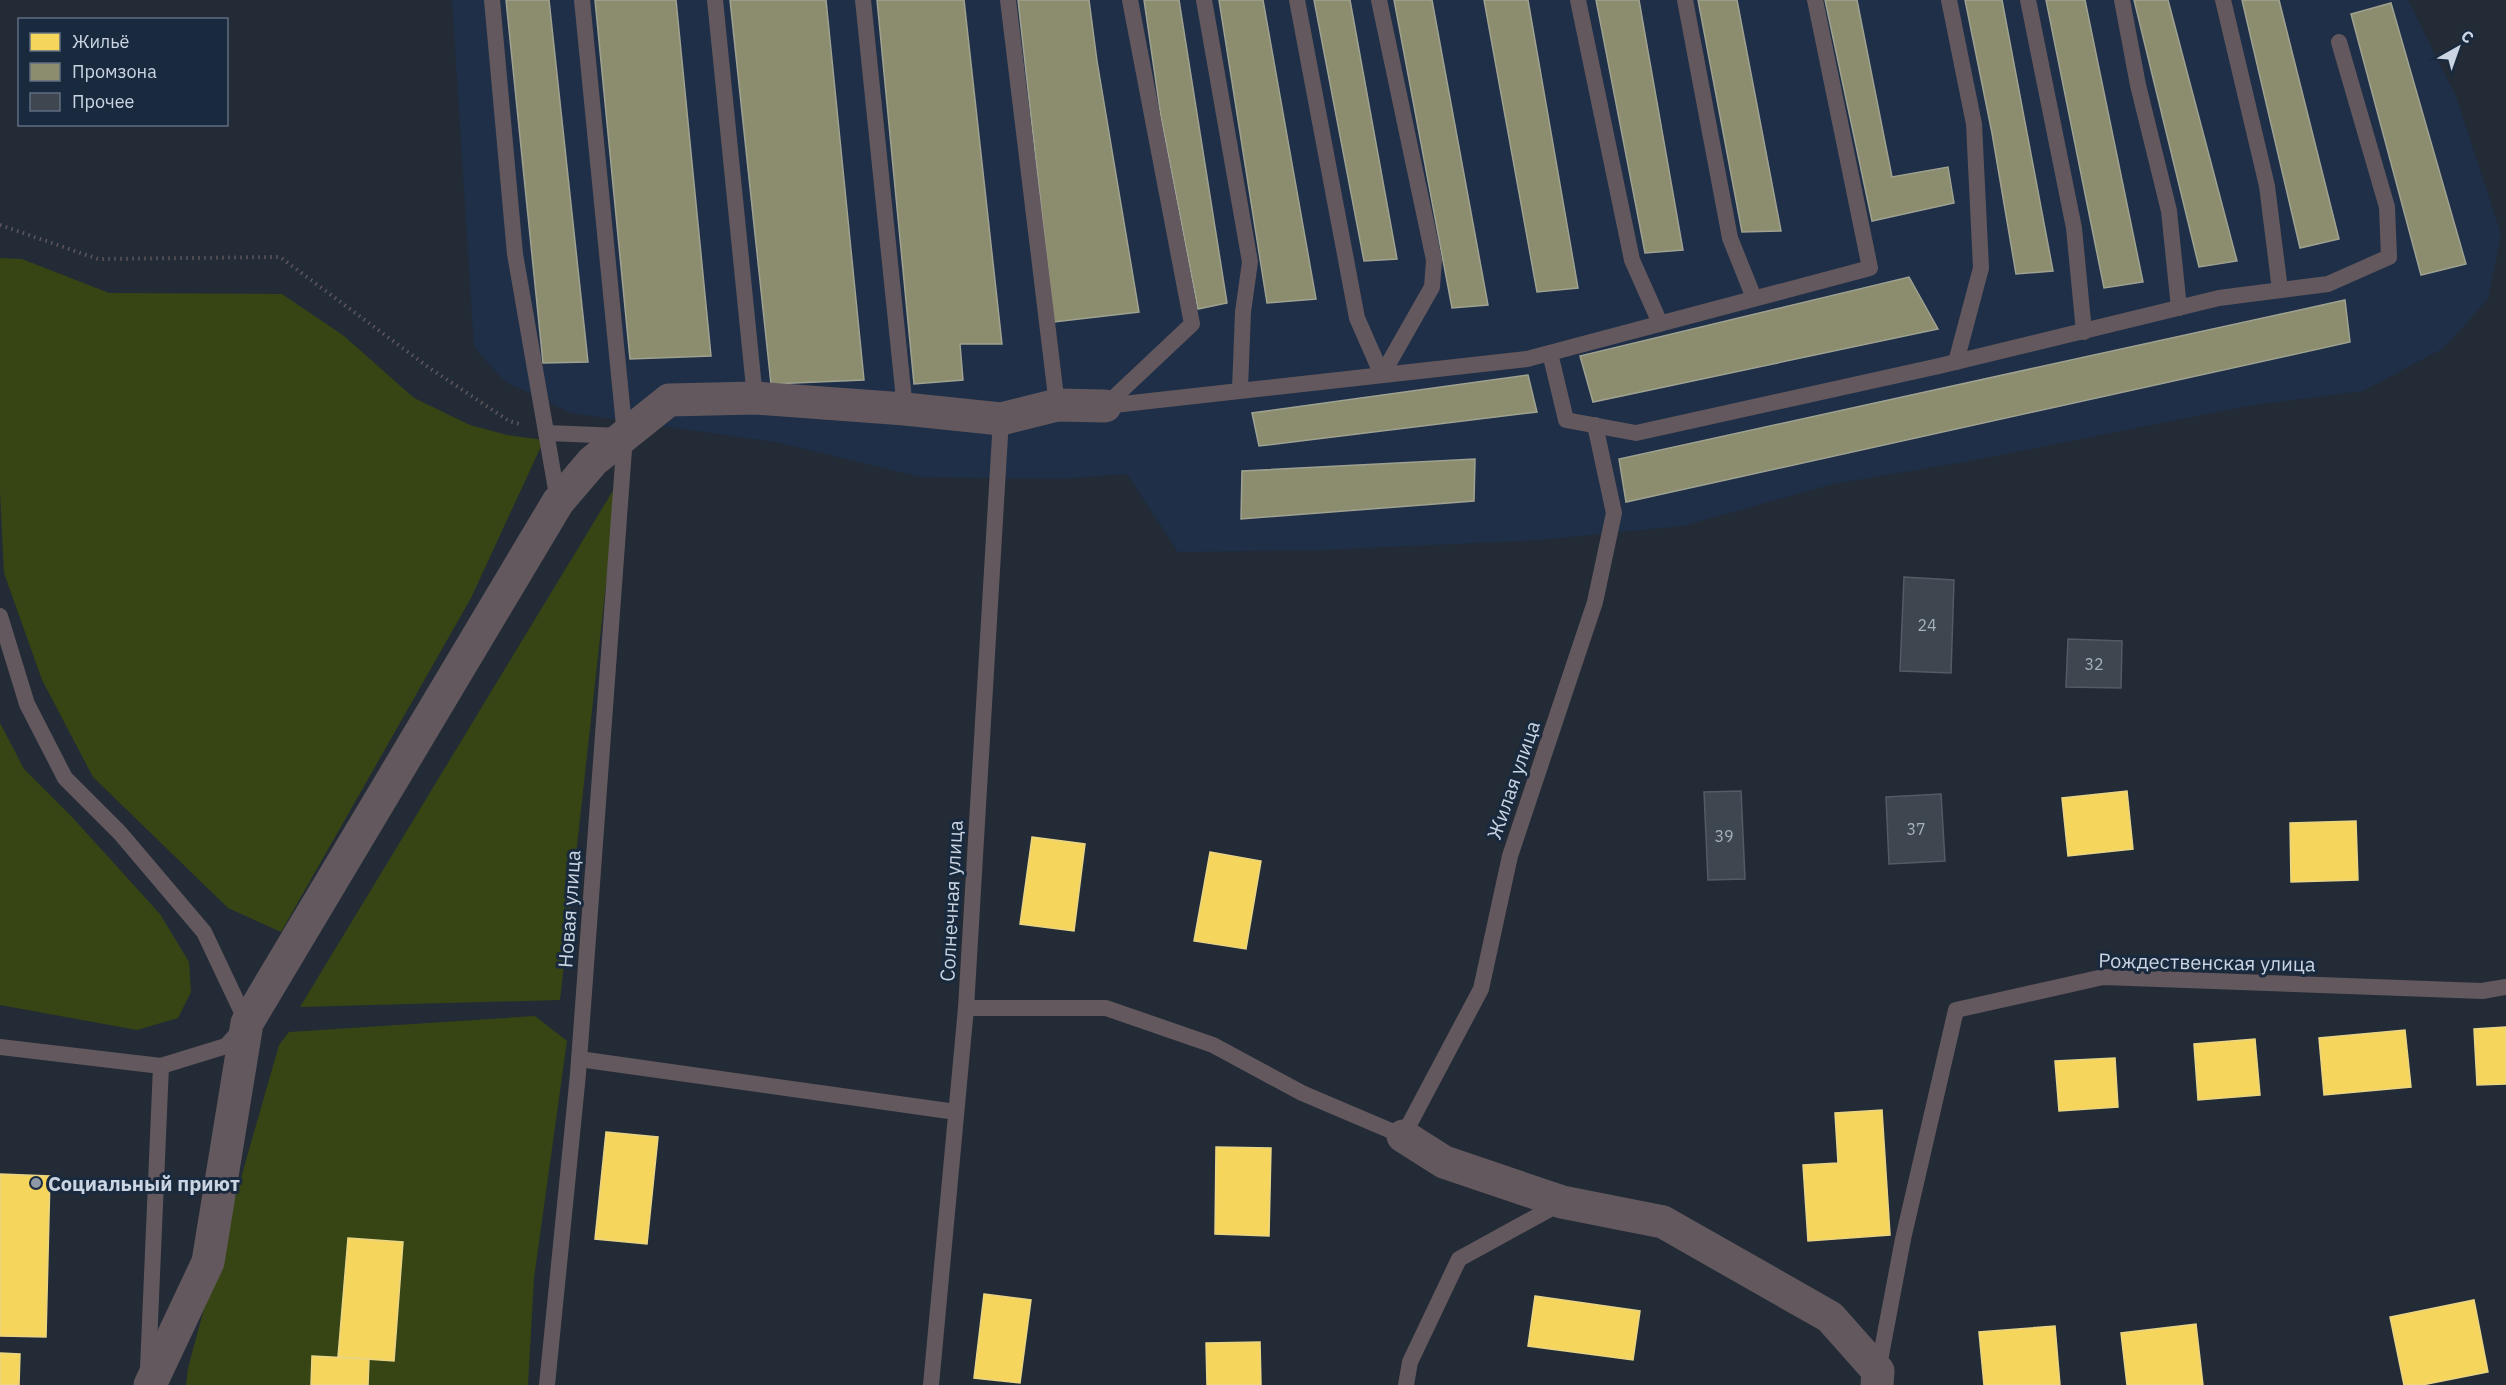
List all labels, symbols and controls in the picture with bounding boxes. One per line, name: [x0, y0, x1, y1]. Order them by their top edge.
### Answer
legend: [18, 18, 228, 126]
north arrow: [2428, 18, 2488, 78]
text: С: [2457, 25, 2478, 48]
text: Жильё: [72, 30, 130, 53]
text: Промзона: [72, 60, 157, 83]
text: Прочее: [72, 90, 135, 113]
house number: 24: [1917, 615, 1937, 635]
house number: 32: [2084, 654, 2104, 674]
street label: Жилая улица: [1480, 717, 1546, 843]
street label: Солнечная улица: [933, 819, 969, 982]
house number: 37: [1906, 819, 1926, 839]
house number: 39: [1714, 826, 1734, 846]
street label: Новая улица: [551, 849, 587, 969]
street label: Рождественская улица: [2098, 947, 2316, 977]
place label: Социальный приют: [48, 1170, 240, 1197]
marker: Социальный приют: [29, 1176, 43, 1190]

